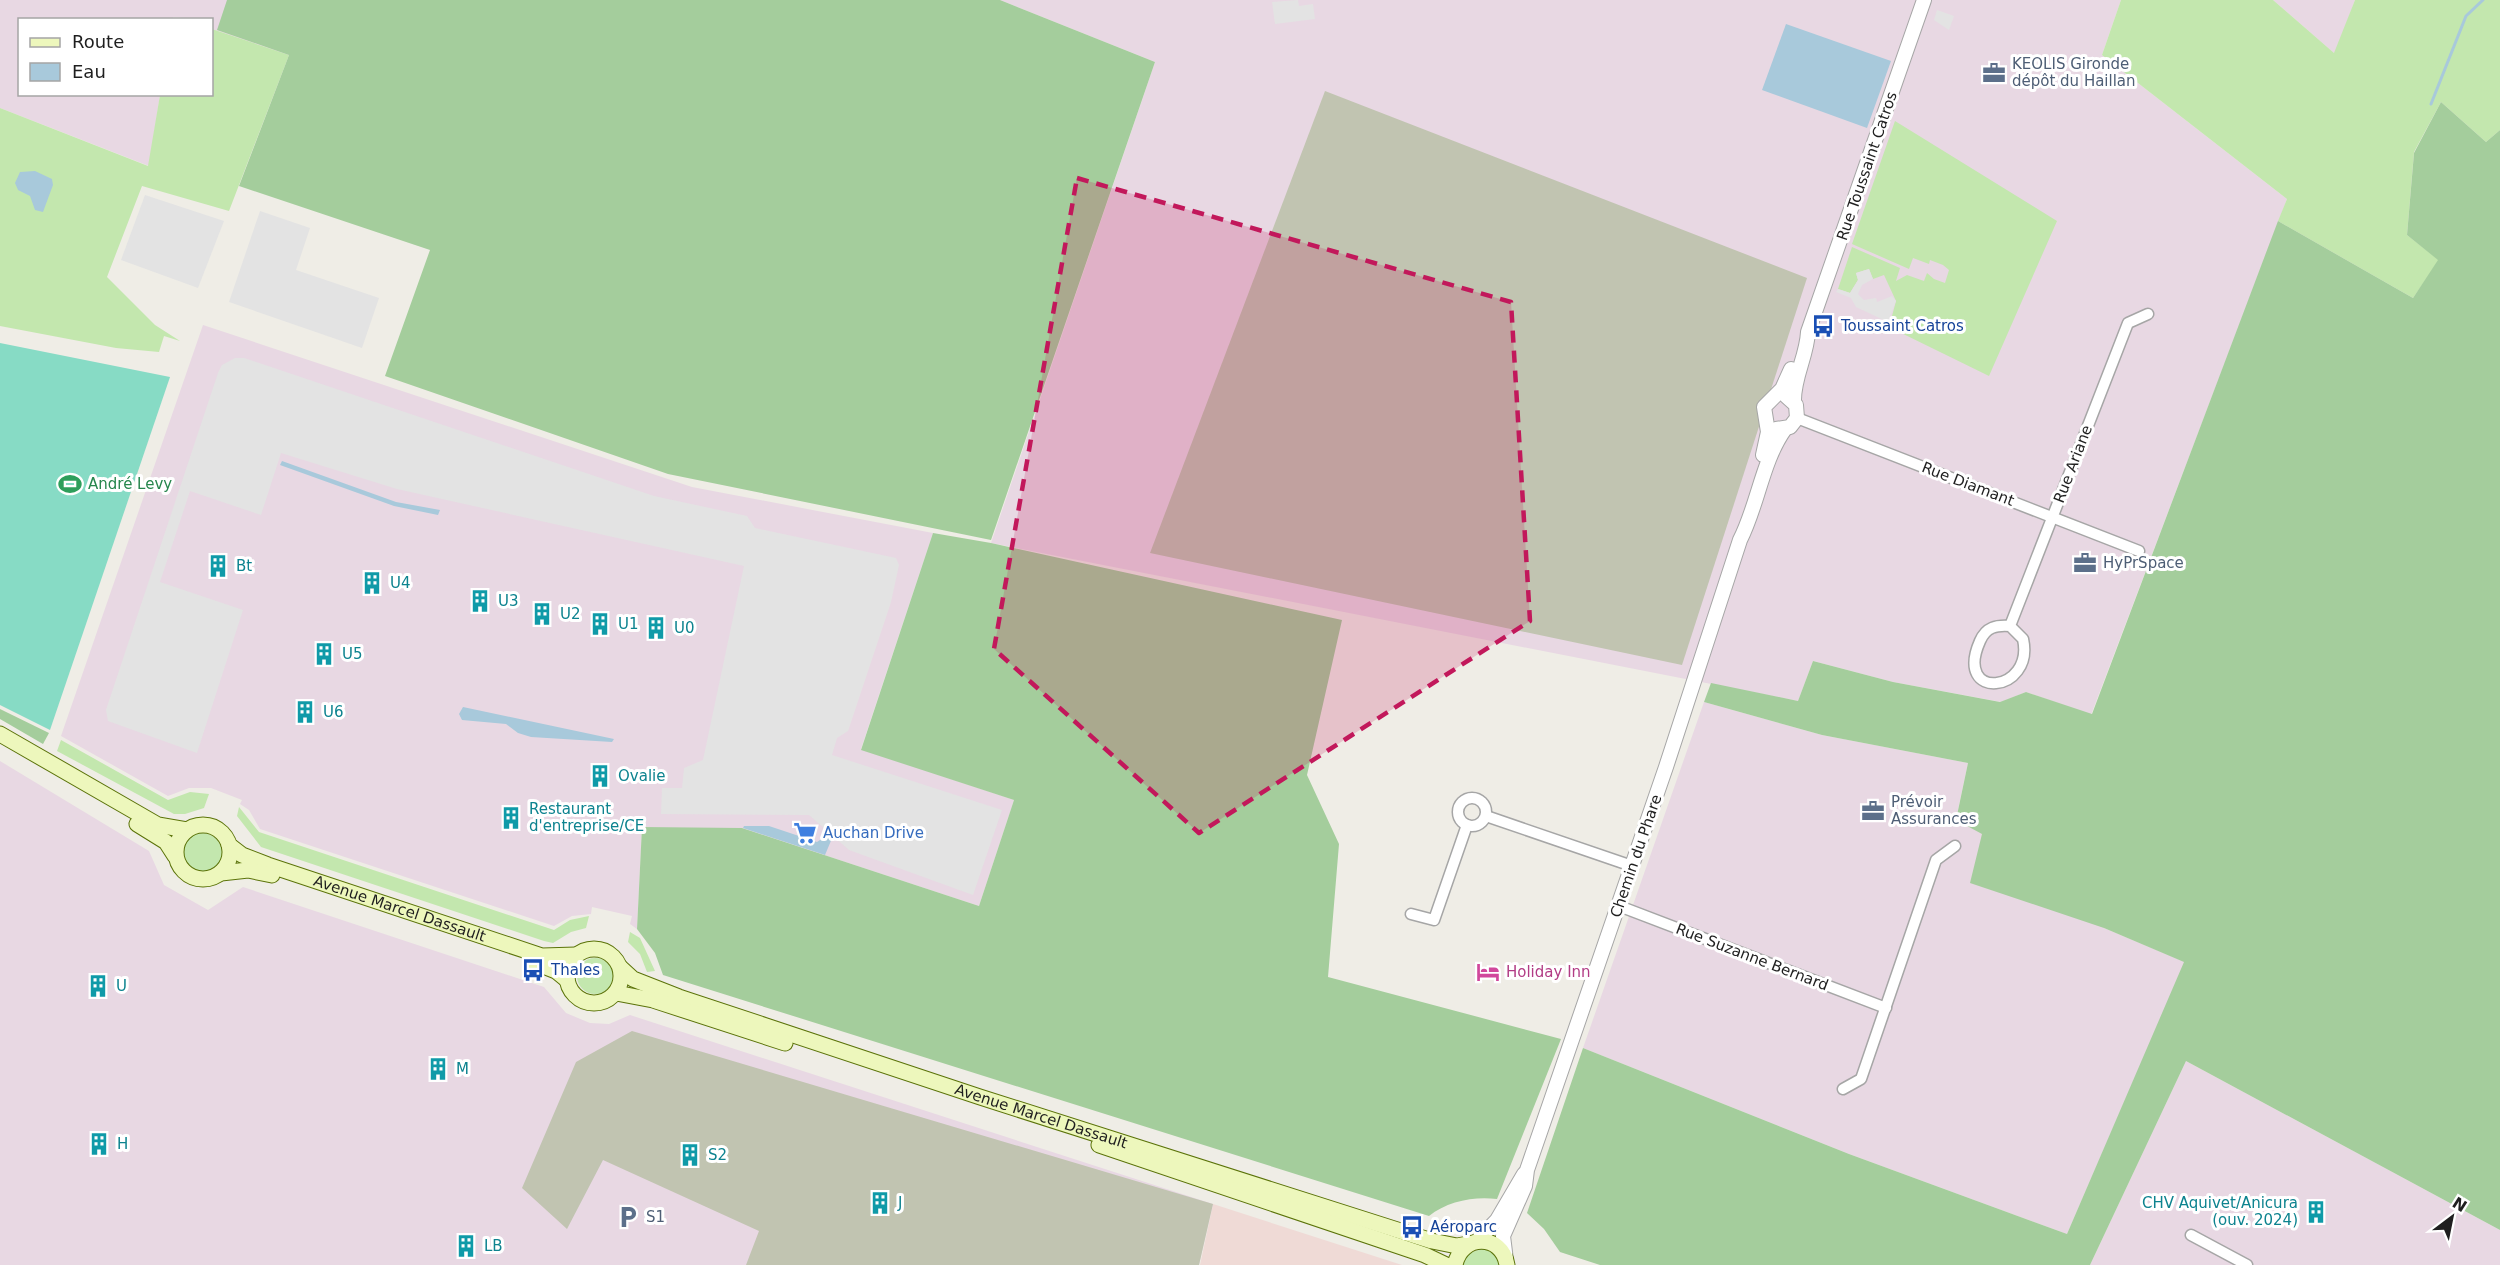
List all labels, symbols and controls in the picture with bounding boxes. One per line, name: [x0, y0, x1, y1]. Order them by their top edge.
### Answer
legend: [18, 18, 213, 96]
text: Route: [72, 31, 124, 52]
place label: KEOLIS Gironde dépôt du Haillan: [2012, 55, 2136, 90]
office icon: KEOLIS Gironde dépôt du Haillan: [1981, 60, 2007, 86]
text: Eau: [72, 61, 106, 82]
street label: Rue Toussaint Catros: [1833, 89, 1901, 243]
bus stop icon: Toussaint Catros: [1810, 313, 1836, 339]
place label: Toussaint Catros: [1840, 317, 1964, 335]
street label: Rue Ariane: [2050, 423, 2096, 505]
street label: Rue Diamant: [1919, 458, 2017, 510]
sports icon: André Levy: [57, 471, 83, 497]
place label: André Levy: [88, 475, 172, 493]
office icon: HyPrSpace: [2072, 550, 2098, 576]
building icon: Bt: [205, 553, 231, 579]
place label: HyPrSpace: [2103, 554, 2184, 572]
place label: Bt: [236, 557, 252, 575]
building icon: U4: [359, 570, 385, 596]
place label: U4: [390, 574, 411, 592]
building icon: U3: [467, 588, 493, 614]
place label: U3: [498, 592, 519, 610]
building icon: U2: [529, 601, 555, 627]
place label: U2: [560, 605, 581, 623]
building icon: U1: [587, 611, 613, 637]
place label: U1: [618, 615, 639, 633]
building icon: U0: [643, 615, 669, 641]
place label: U0: [674, 619, 695, 637]
building icon: U5: [311, 641, 337, 667]
place label: U5: [342, 645, 363, 663]
building icon: U6: [292, 699, 318, 725]
place label: U6: [323, 703, 344, 721]
building icon: Ovalie: [587, 763, 613, 789]
place label: Ovalie: [618, 767, 665, 785]
street label: Chemin du Phare: [1607, 792, 1665, 920]
place label: Prévoir Assurances: [1891, 793, 1977, 828]
office icon: Prévoir Assurances: [1860, 798, 1886, 824]
place label: Restaurant d'entreprise/CE: [529, 800, 644, 835]
building icon: Restaurant d'entreprise/CE: [498, 805, 524, 831]
supermarket icon: Auchan Drive: [792, 820, 818, 846]
place label: Auchan Drive: [823, 824, 924, 842]
street label: Avenue Marcel Dassault: [311, 872, 488, 946]
street label: Rue Suzanne Bernard: [1673, 920, 1831, 994]
bus stop icon: Thales: [520, 957, 546, 983]
hotel icon: Holiday Inn: [1475, 959, 1501, 985]
place label: Thales: [550, 961, 600, 979]
place label: Holiday Inn: [1506, 963, 1591, 981]
building icon: U: [85, 973, 111, 999]
place label: U: [116, 977, 127, 995]
building icon: M: [425, 1056, 451, 1082]
place label: M: [456, 1060, 469, 1078]
street label: Avenue Marcel Dassault: [953, 1080, 1130, 1152]
building icon: H: [86, 1131, 112, 1157]
place label: H: [117, 1135, 128, 1153]
building icon: S2: [677, 1142, 703, 1168]
place label: S2: [708, 1146, 727, 1164]
north arrow: [2422, 1187, 2482, 1247]
building icon: J: [867, 1190, 893, 1216]
text: N: [2449, 1193, 2470, 1216]
place label: J: [897, 1194, 902, 1212]
place label: CHV Aquivet/Anicura (ouv. 2024): [2142, 1194, 2298, 1229]
building icon: CHV Aquivet/Anicura (ouv. 2024): [2303, 1199, 2329, 1225]
parking icon: S1: [615, 1204, 641, 1230]
place label: S1: [646, 1208, 665, 1226]
bus stop icon: Aéroparc: [1399, 1214, 1425, 1240]
place label: Aéroparc: [1430, 1218, 1497, 1236]
building icon: LB: [453, 1233, 479, 1259]
place label: LB: [484, 1237, 503, 1255]

